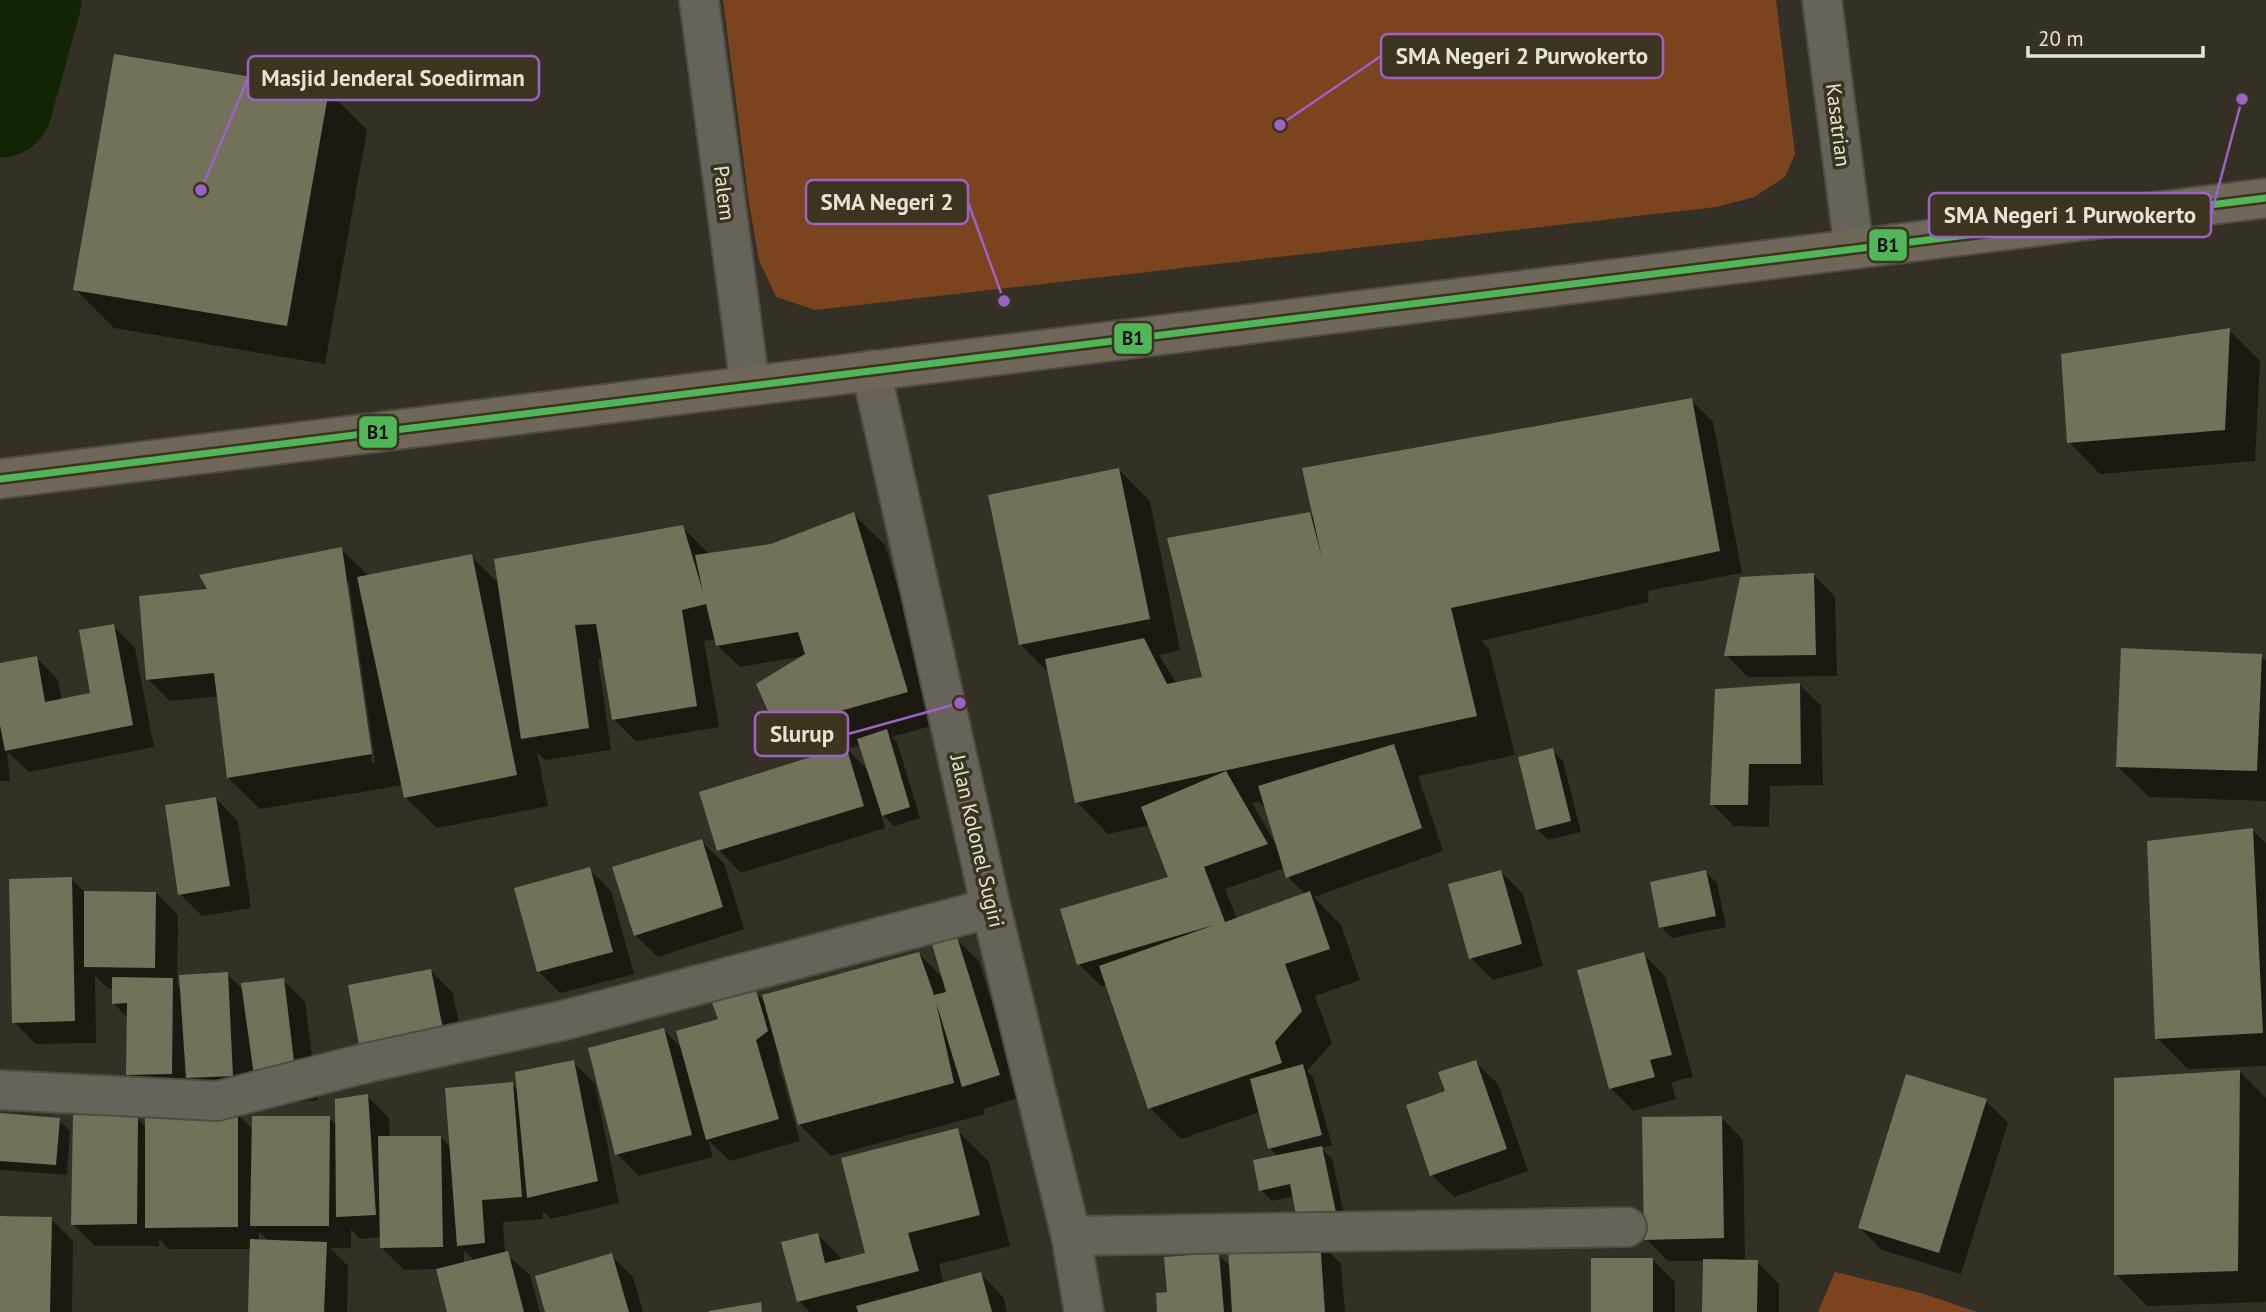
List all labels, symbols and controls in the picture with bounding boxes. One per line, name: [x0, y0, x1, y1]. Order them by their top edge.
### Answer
scale bar: [2028, 14, 2203, 58]
text: 20 m: [2038, 25, 2084, 52]
callout: SMA Negeri 2 Purwokerto: [1381, 34, 1663, 78]
text: SMA Negeri 2 Purwokerto: [1396, 41, 1648, 70]
callout: Masjid Jenderal Soedirman: [248, 56, 539, 100]
text: Masjid Jenderal Soedirman: [261, 63, 525, 92]
street label: Kasatrian: [1820, 82, 1857, 168]
street label: Palem: [708, 164, 741, 222]
callout: SMA Negeri 2: [806, 180, 968, 224]
text: SMA Negeri 2: [820, 187, 954, 216]
callout: SMA Negeri 1 Purwokerto: [1929, 193, 2211, 237]
text: SMA Negeri 1 Purwokerto: [1944, 200, 2196, 229]
line badge: B1: [1868, 228, 1908, 262]
text: B1: [1877, 233, 1899, 257]
line badge: B1: [1113, 322, 1153, 355]
text: B1: [1122, 326, 1144, 350]
line badge: B1: [358, 415, 398, 449]
text: B1: [367, 420, 389, 444]
callout: Slurup: [755, 712, 848, 756]
text: Slurup: [770, 719, 834, 748]
street label: Jalan Kolonel Sugiri: [944, 751, 1011, 930]

